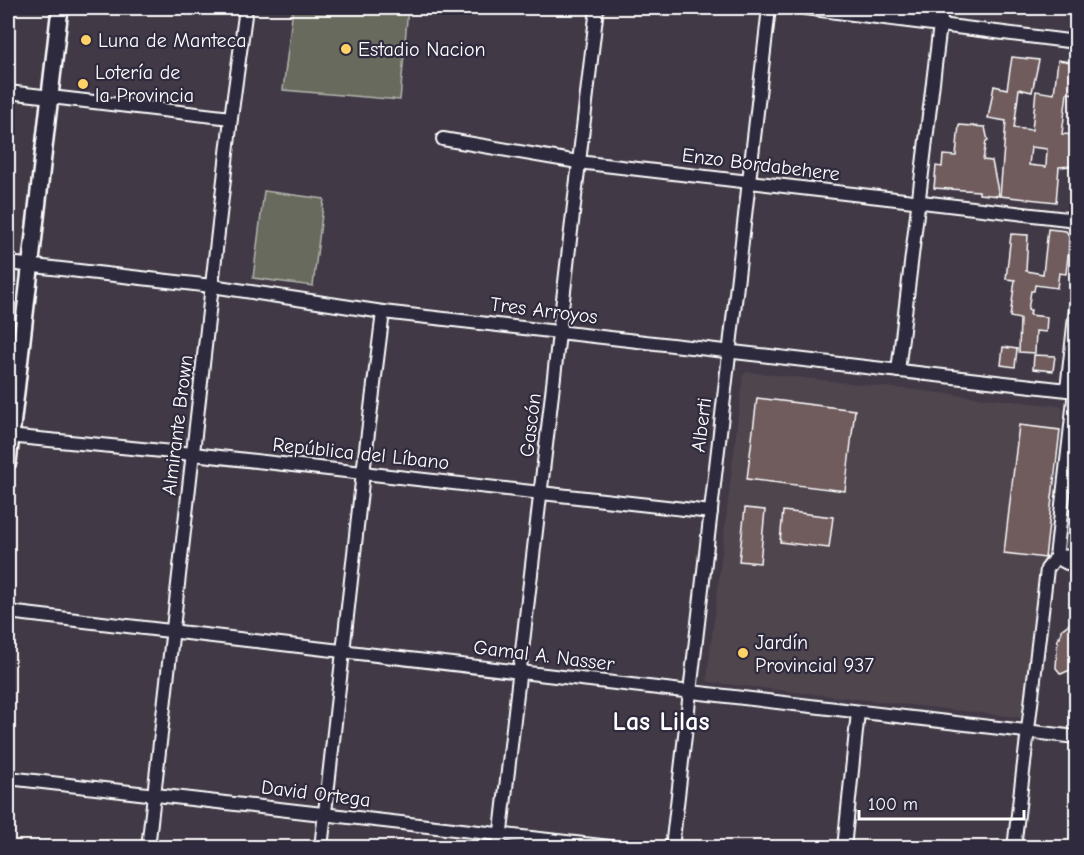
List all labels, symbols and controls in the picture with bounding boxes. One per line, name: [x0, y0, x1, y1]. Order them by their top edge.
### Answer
place label: Luna de Manteca: [98, 29, 247, 52]
marker: Luna de Manteca: [79, 33, 93, 47]
place label: Estadio Nacion: [358, 38, 486, 61]
marker: Estadio Nacion: [339, 42, 353, 56]
place label: Lotería de la Provincia: [95, 61, 194, 107]
marker: Lotería de la Provincia: [76, 77, 90, 91]
street label: Enzo Bordabehere: [681, 143, 841, 186]
street label: Tres Arroyos: [489, 292, 599, 328]
street label: Almirante Brown: [157, 354, 198, 497]
street label: Gascón: [515, 392, 546, 458]
street label: Alberti: [687, 396, 716, 454]
street label: República del Líbano: [271, 433, 451, 474]
place label: Jardín Provincial 937: [755, 631, 874, 677]
street label: Gamal A. Nasser: [472, 635, 616, 676]
marker: Jardín Provincial 937: [736, 646, 750, 660]
district label: Las Lilas: [613, 707, 709, 737]
street label: David Ortega: [260, 775, 372, 812]
scale bar: [859, 783, 1024, 821]
text: 100 m: [868, 794, 918, 815]

